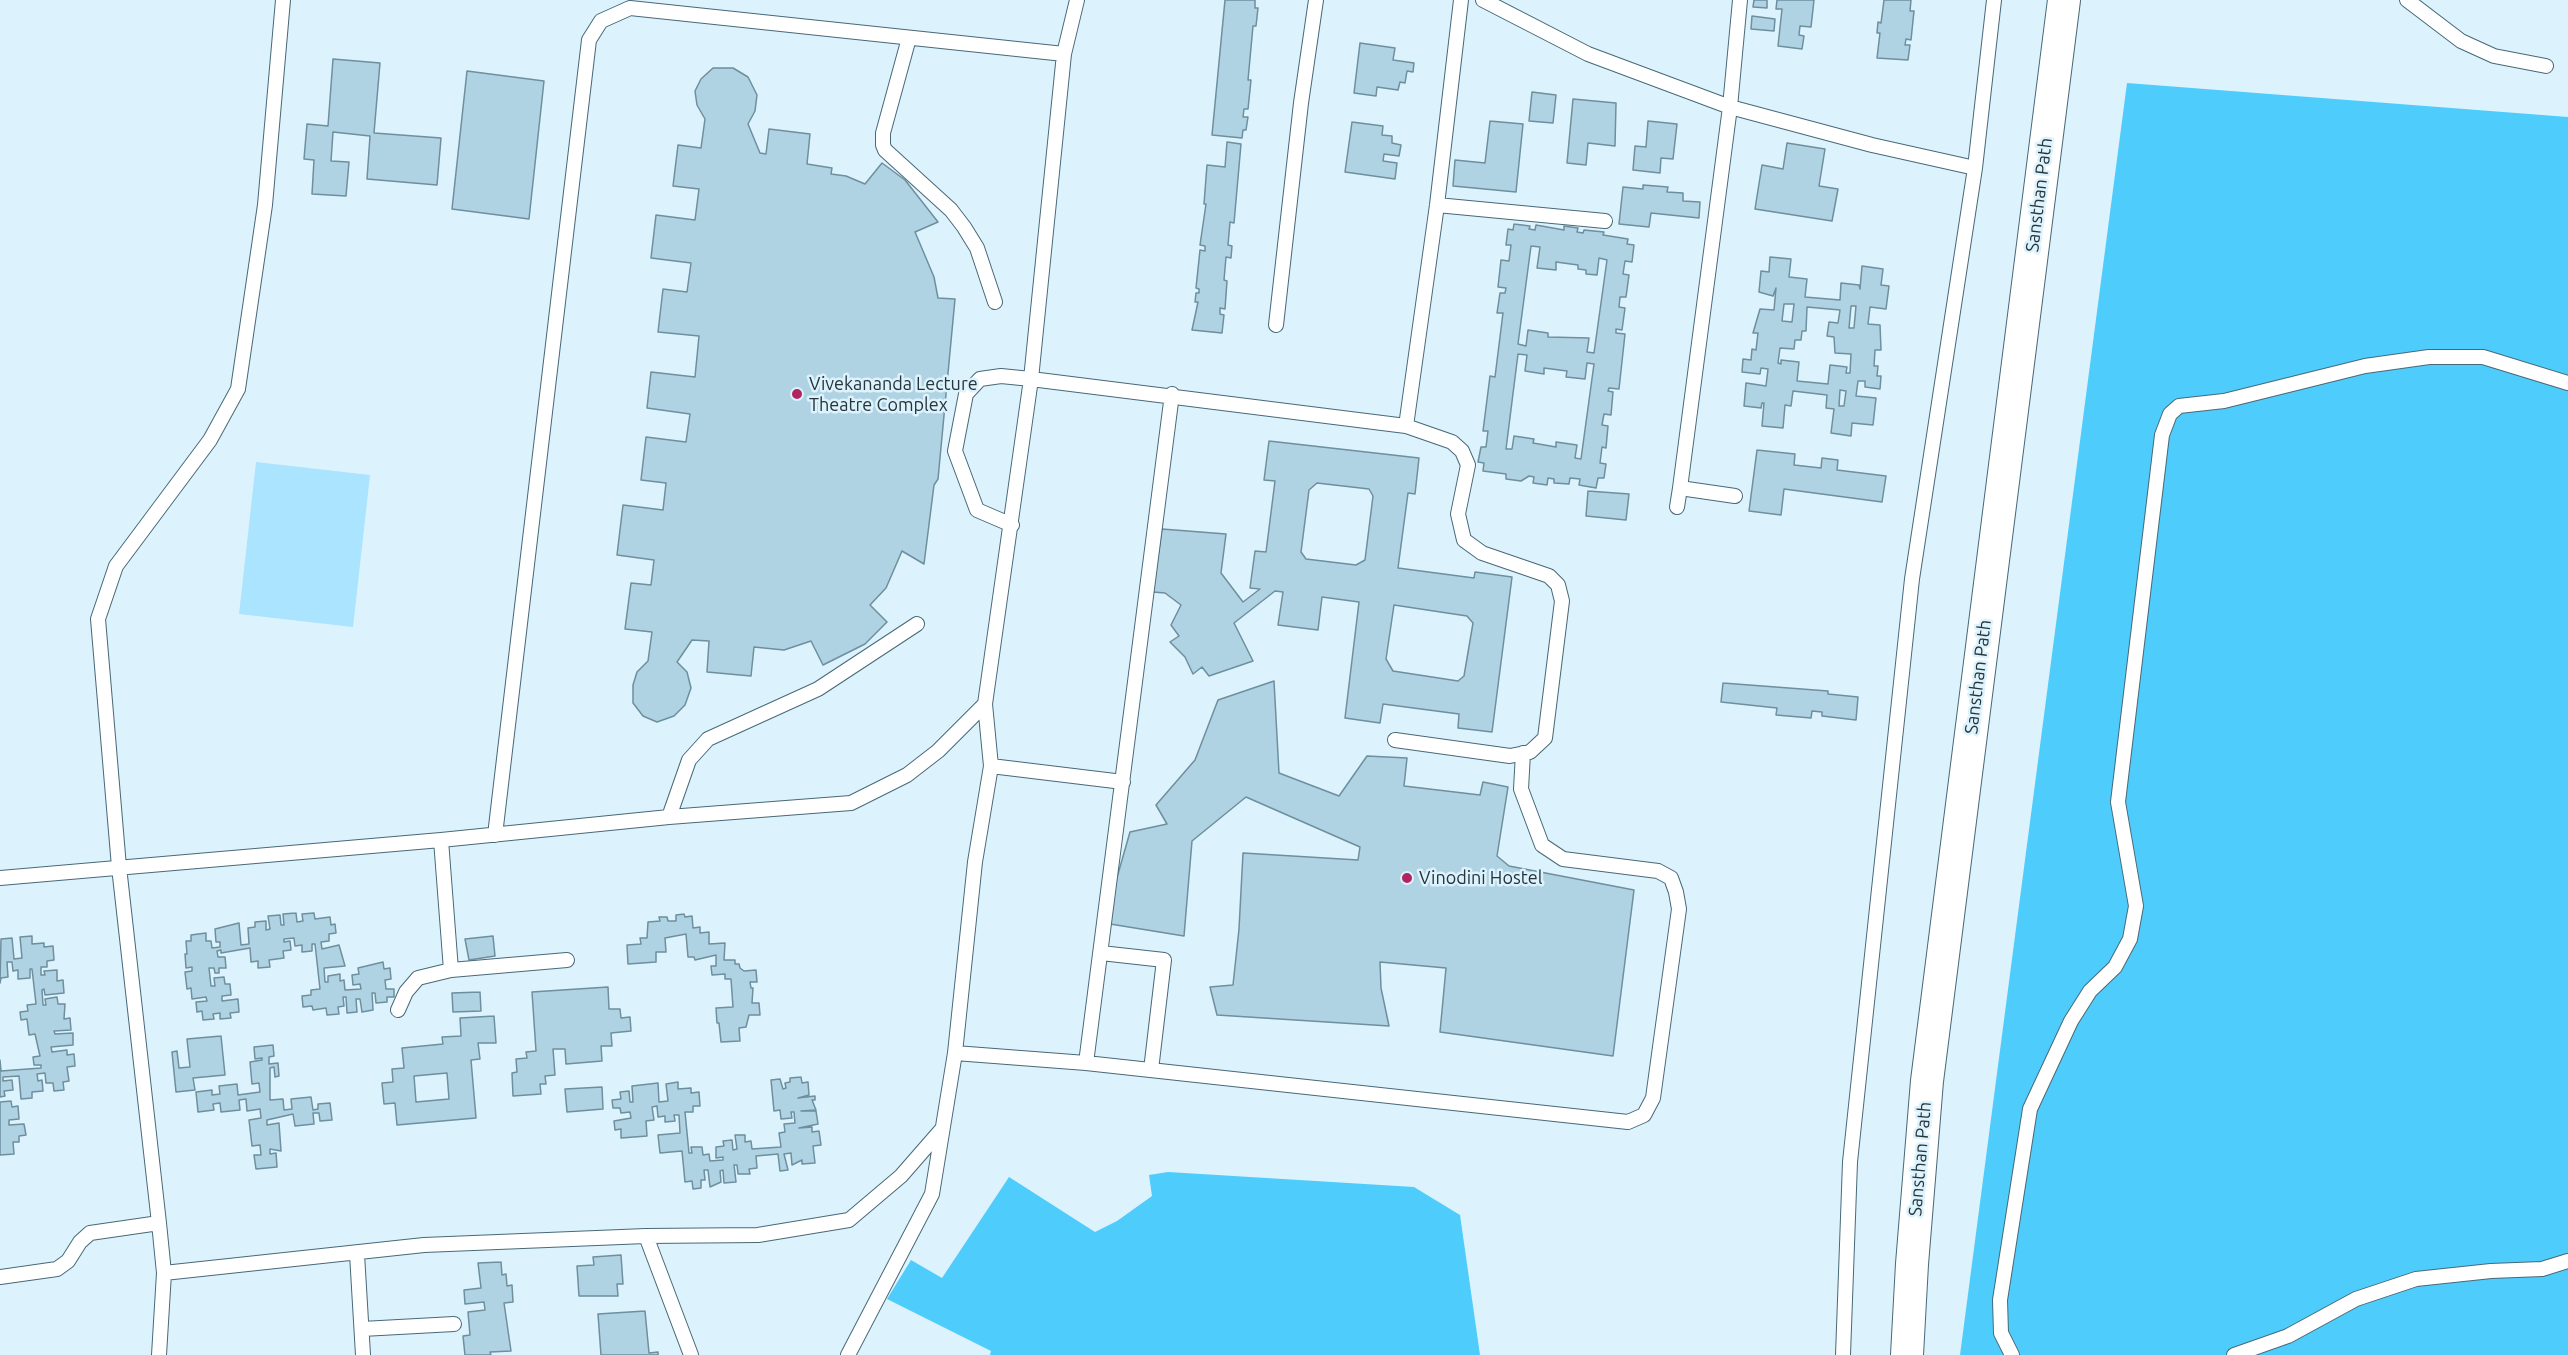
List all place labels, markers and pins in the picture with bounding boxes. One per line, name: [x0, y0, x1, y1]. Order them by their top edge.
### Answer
place label: Vivekananda Lecture Theatre Complex: [809, 373, 978, 416]
marker: Vivekananda Lecture Theatre Complex: [790, 387, 804, 401]
place label: Vinodini Hostel: [1419, 867, 1542, 889]
marker: Vinodini Hostel: [1400, 871, 1414, 885]

